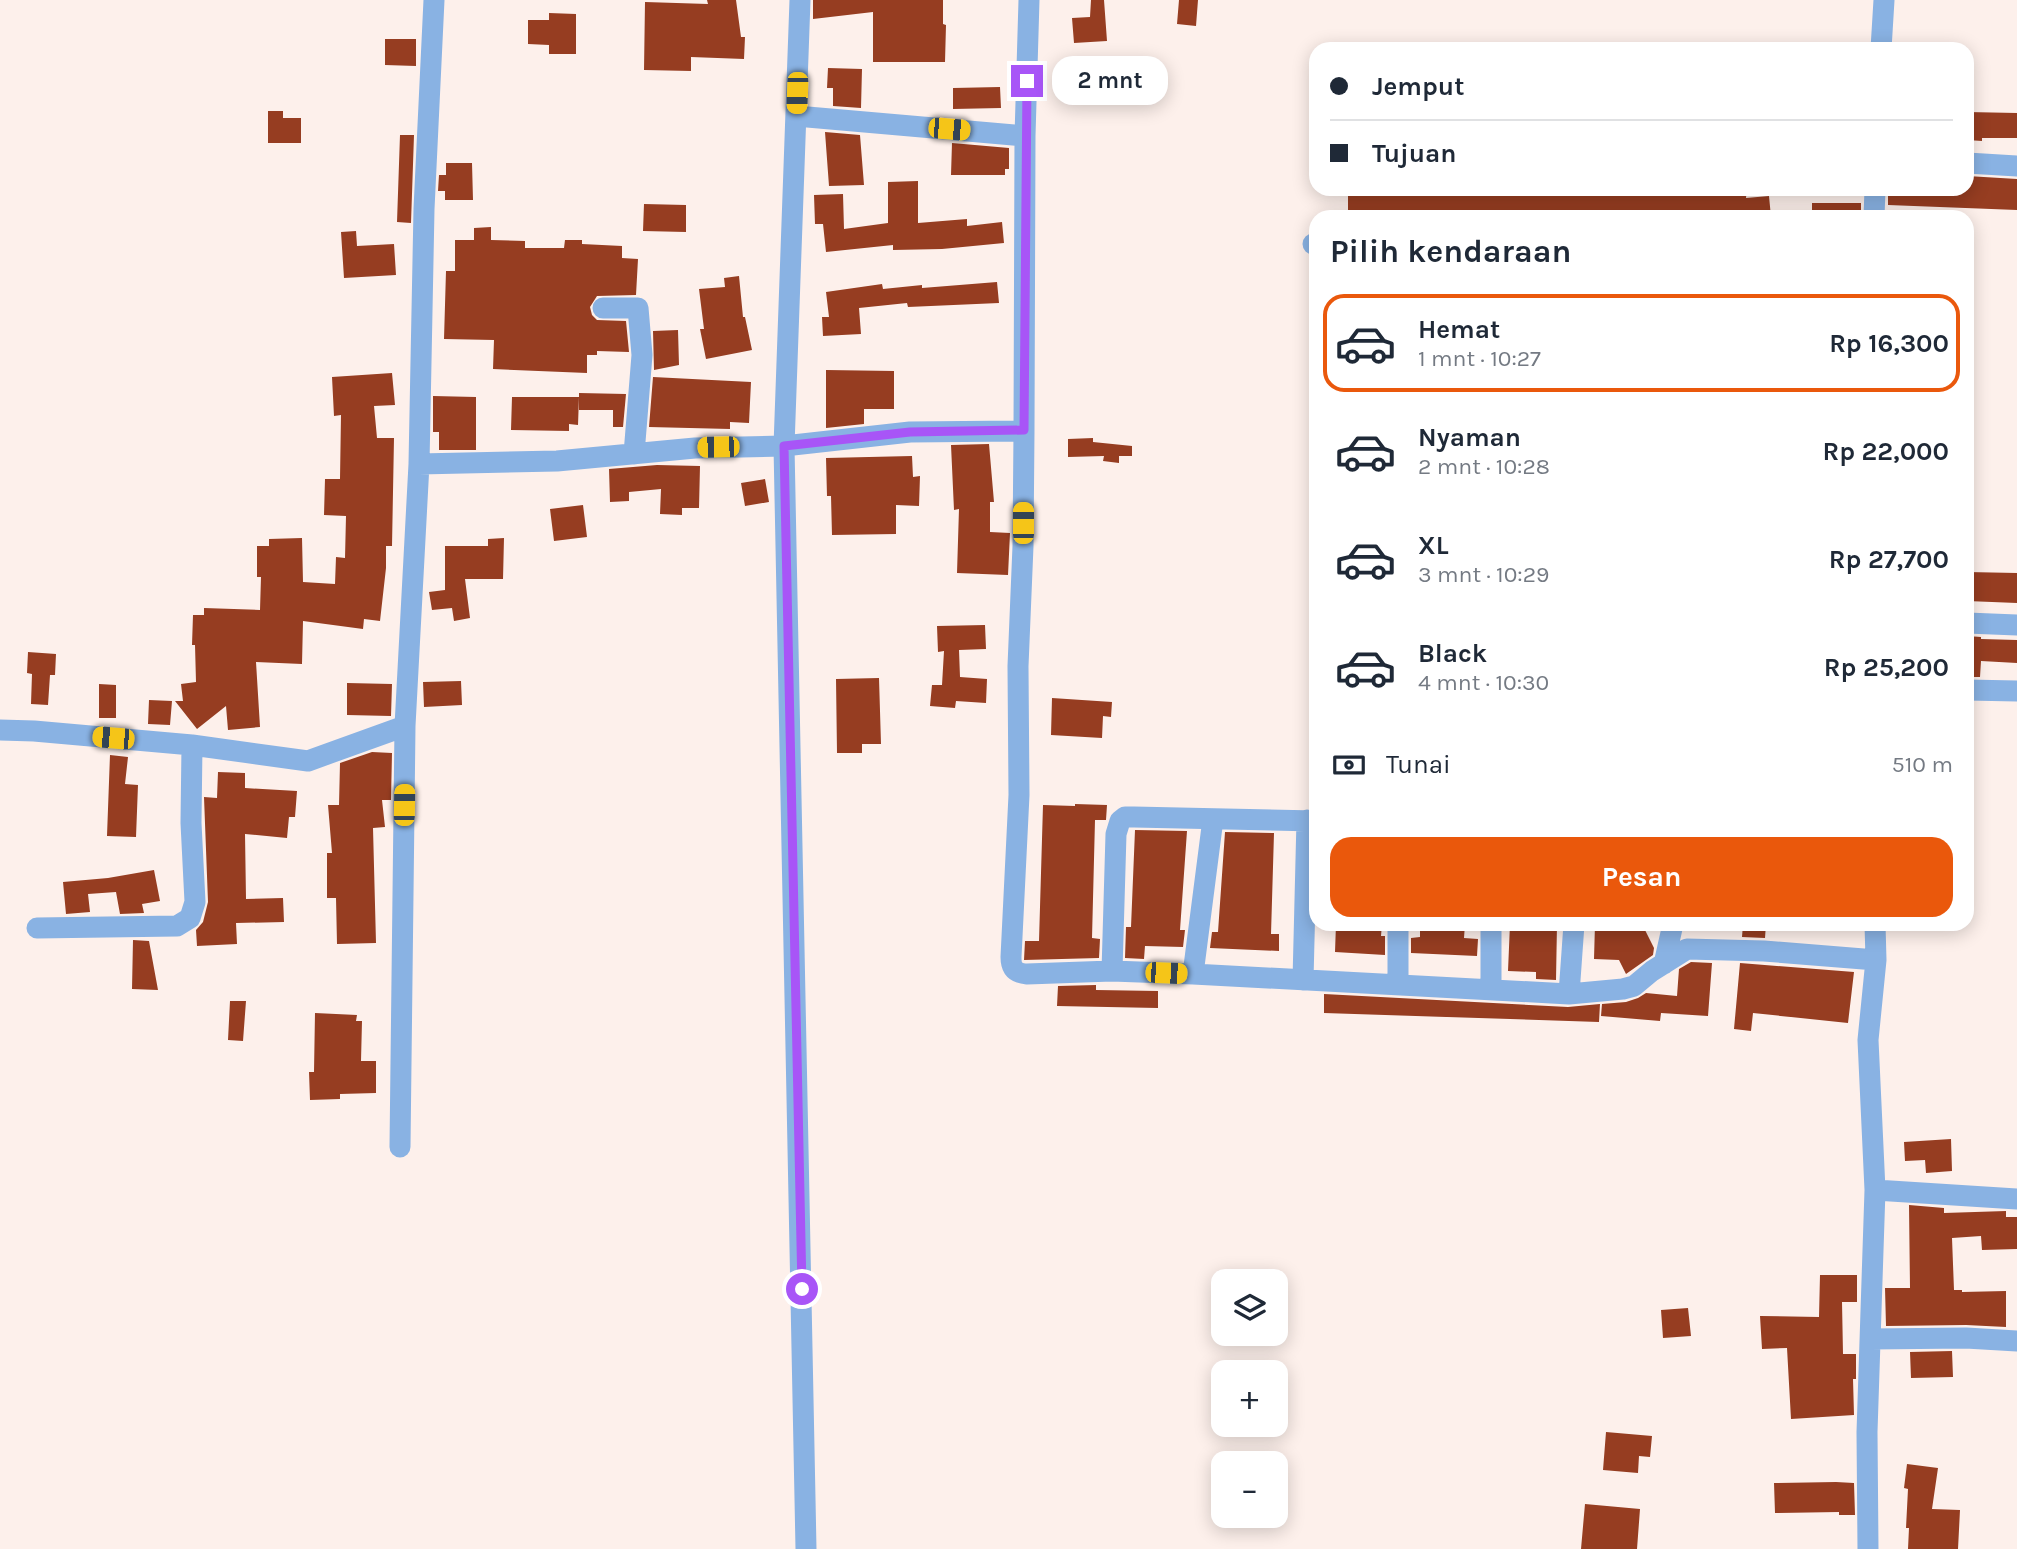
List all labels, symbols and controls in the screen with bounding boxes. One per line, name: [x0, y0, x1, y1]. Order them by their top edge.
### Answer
callout: 2 mnt: [1052, 56, 1167, 106]
route end: [1011, 65, 1043, 97]
text: 2 mnt: [1078, 67, 1142, 94]
text: Jemput: [1372, 71, 1464, 102]
car: [786, 72, 809, 114]
car: [928, 117, 971, 141]
text: Tujuan: [1372, 138, 1456, 169]
text: Pilih kendaraan: [1330, 233, 1571, 270]
icon: car: [1334, 312, 1397, 375]
text: Hemat: [1418, 314, 1500, 345]
text: Rp 16,300: [1829, 328, 1949, 359]
text: 1 mnt · 10:27: [1418, 345, 1541, 372]
icon: car: [1334, 420, 1397, 483]
text: Nyaman: [1418, 422, 1521, 453]
car: [697, 436, 740, 458]
text: Rp 22,000: [1822, 436, 1949, 467]
text: 2 mnt · 10:28: [1418, 453, 1550, 480]
car: [1013, 502, 1034, 544]
icon: car: [1334, 528, 1397, 591]
text: XL: [1418, 530, 1449, 561]
text: Rp 27,700: [1829, 544, 1949, 575]
text: 3 mnt · 10:29: [1418, 561, 1549, 588]
icon: car: [1334, 636, 1397, 699]
text: Black: [1418, 638, 1487, 669]
text: Rp 25,200: [1824, 652, 1949, 683]
text: 4 mnt · 10:30: [1418, 669, 1549, 696]
car: [92, 726, 135, 750]
icon: cash: [1330, 746, 1368, 784]
text: Tunai: [1386, 749, 1451, 780]
text: 510 m: [1892, 751, 1953, 778]
car: [394, 784, 415, 826]
button: Pesan: [1330, 837, 1953, 917]
car: [1145, 962, 1188, 984]
map controls: [1211, 1269, 1288, 1528]
button: layers: [1211, 1269, 1288, 1346]
route start: [786, 1273, 818, 1305]
button: +: [1211, 1360, 1288, 1437]
button: −: [1211, 1451, 1288, 1528]

